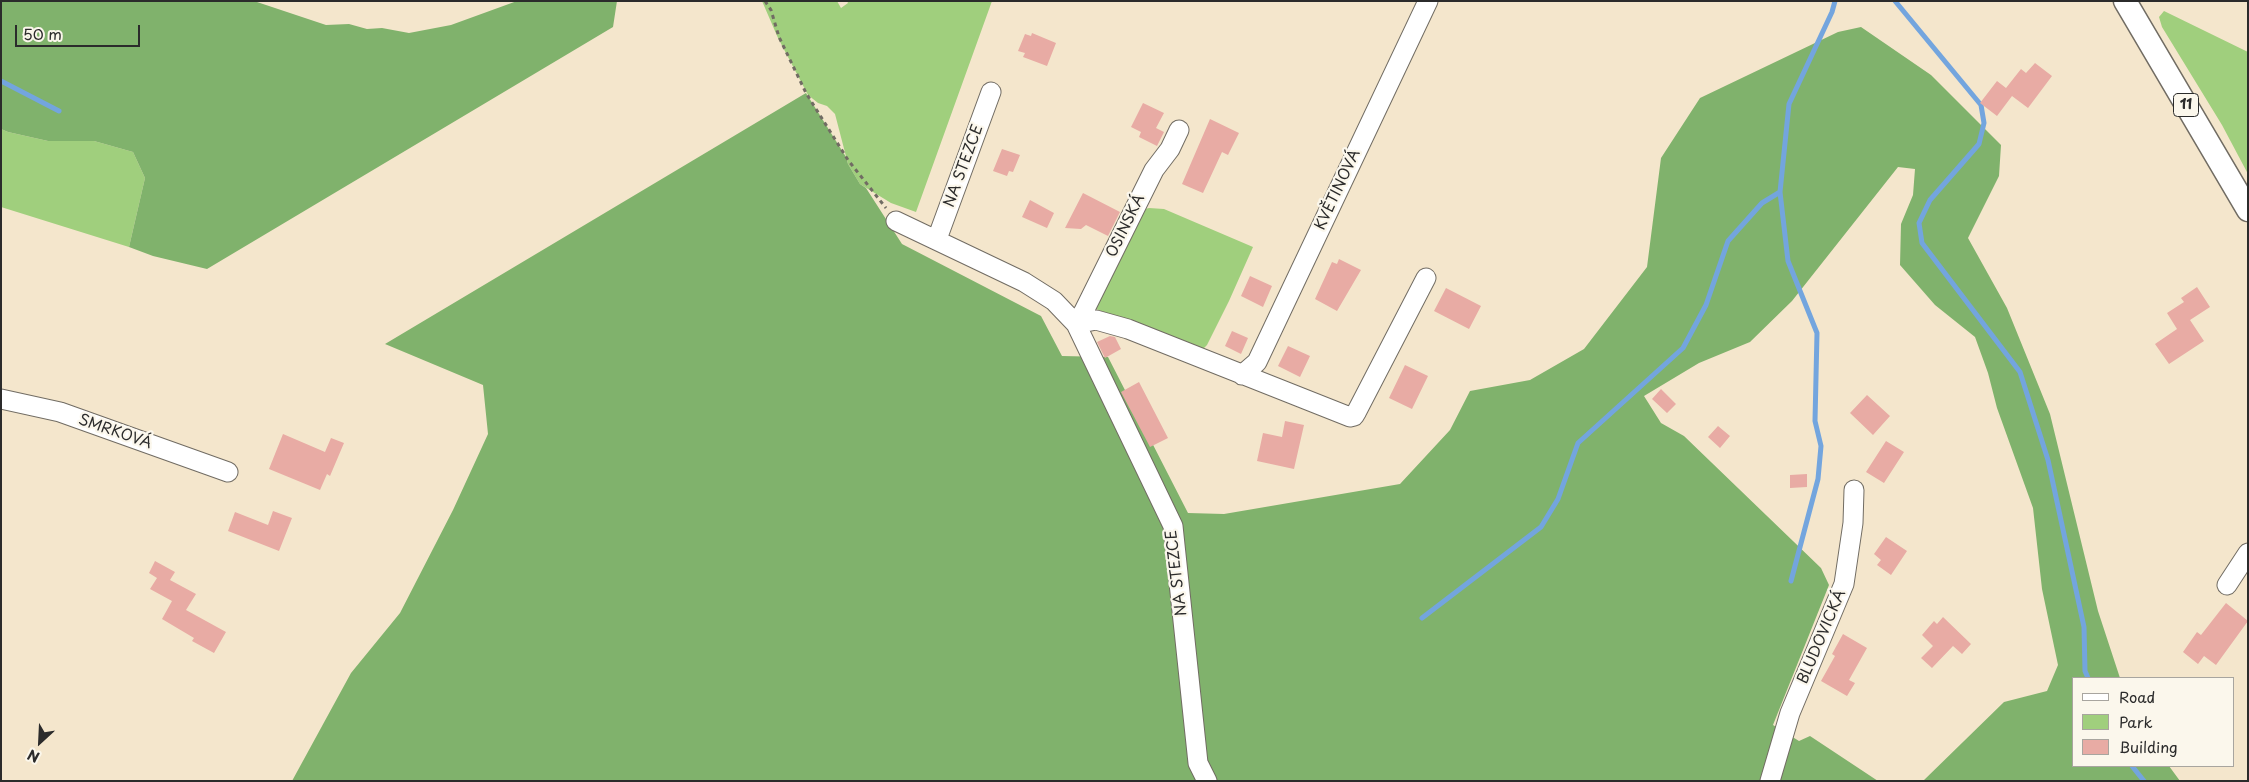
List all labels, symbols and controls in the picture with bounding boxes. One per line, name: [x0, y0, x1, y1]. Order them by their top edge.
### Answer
scale bar: [18, 15, 142, 47]
text: 50 m: [23, 22, 62, 45]
road number: 11: [2174, 94, 2198, 116]
street label: NA STEZCE: [941, 122, 987, 210]
street label: KVĚTINOVÁ: [1312, 147, 1364, 233]
street label: OSINSKÁ: [1103, 192, 1149, 260]
street label: SMRKOVÁ: [76, 411, 154, 453]
street label: NA STEZCE: [1163, 529, 1191, 617]
street label: BLUDOVICKÁ: [1794, 587, 1850, 687]
legend: [2072, 677, 2234, 767]
text: Road: [2119, 685, 2155, 708]
text: Park: [2119, 710, 2153, 733]
north arrow: [15, 717, 65, 767]
text: Building: [2119, 735, 2178, 758]
text: N: [24, 744, 43, 768]

